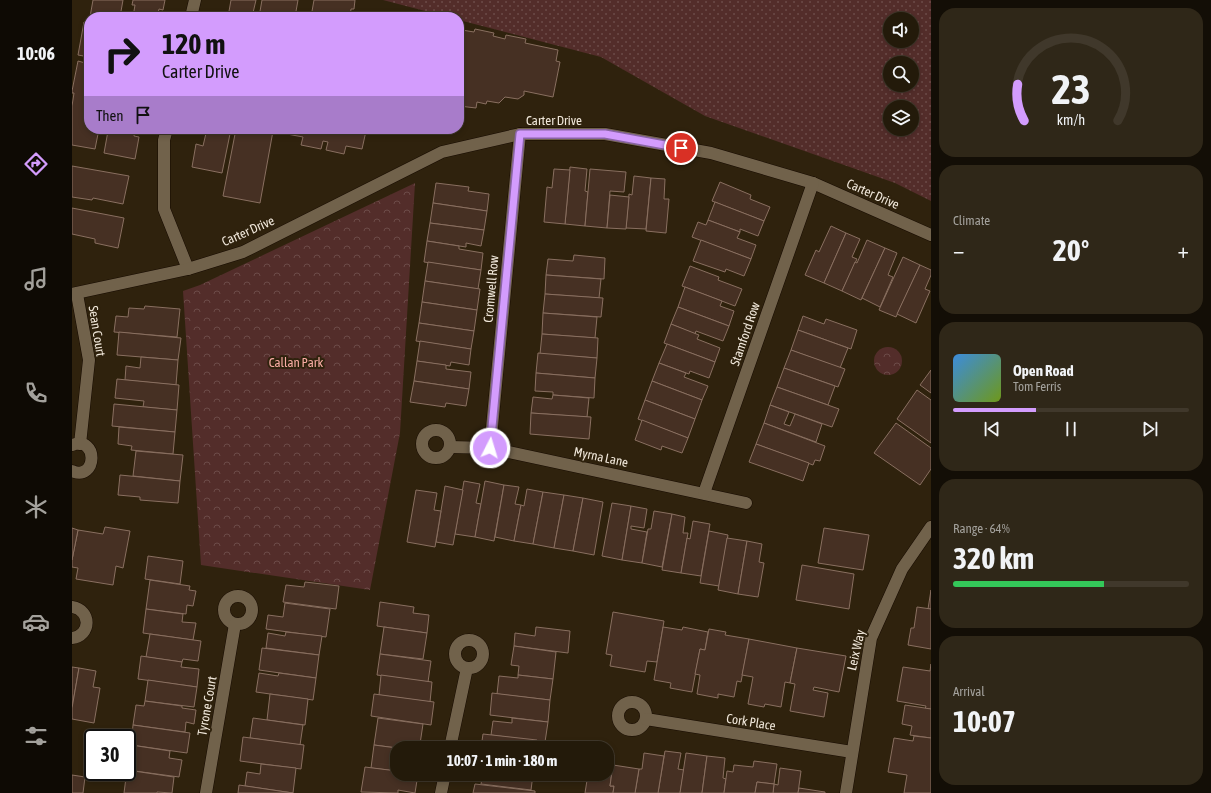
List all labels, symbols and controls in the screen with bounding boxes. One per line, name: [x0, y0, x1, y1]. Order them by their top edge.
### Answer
map controls: [883, 12, 919, 136]
button: sound: [883, 12, 919, 48]
icon: right: [96, 28, 148, 80]
text: 120 m: [162, 28, 225, 60]
text: 10:06: [17, 43, 55, 64]
button: search: [883, 56, 919, 92]
text: Carter Drive: [162, 61, 240, 82]
text: 23: [1051, 64, 1091, 112]
button: layers: [883, 100, 919, 136]
icon: arrive: [132, 104, 154, 126]
text: Then: [96, 107, 124, 124]
text: km/h: [1057, 111, 1085, 127]
street label: Carter Drive: [526, 113, 582, 128]
pin: [664, 131, 698, 165]
icon: arrive: [670, 137, 692, 159]
icon: directions: [22, 150, 50, 178]
street label: Carter Drive: [844, 176, 902, 212]
street label: Carter Drive: [219, 213, 277, 249]
text: Climate: [953, 213, 990, 228]
text: 20°: [1053, 233, 1089, 267]
text: −: [953, 237, 964, 263]
text: +: [1178, 237, 1189, 263]
street label: Cromwell Row: [481, 254, 501, 323]
icon: music: [22, 265, 50, 293]
street label: Stamford Row: [727, 300, 763, 368]
street label: Sean Court: [86, 305, 108, 358]
park label: Callan Park: [269, 355, 324, 370]
text: Open Road: [1013, 362, 1074, 379]
icon: phone: [22, 379, 50, 407]
text: Tom Ferris: [1013, 379, 1061, 394]
icon: previous: [981, 418, 1003, 440]
icon: pause: [1060, 418, 1082, 440]
icon: next: [1139, 418, 1161, 440]
position arrow: [469, 427, 511, 469]
street label: Myrna Lane: [572, 444, 630, 470]
icon: climate: [22, 493, 50, 521]
text: Range · 64%: [953, 521, 1010, 536]
text: 320 km: [953, 541, 1034, 575]
icon: car: [22, 608, 50, 636]
street label: Leix Way: [844, 628, 868, 672]
street label: Tyrone Court: [194, 675, 220, 737]
text: Arrival: [953, 684, 985, 699]
text: 10:07: [953, 704, 1016, 738]
street label: Cork Place: [725, 711, 777, 733]
icon: filters: [22, 722, 50, 750]
speed limit sign: 30: [84, 729, 136, 781]
text: 10:07 · 1 min · 180 m: [447, 752, 557, 769]

